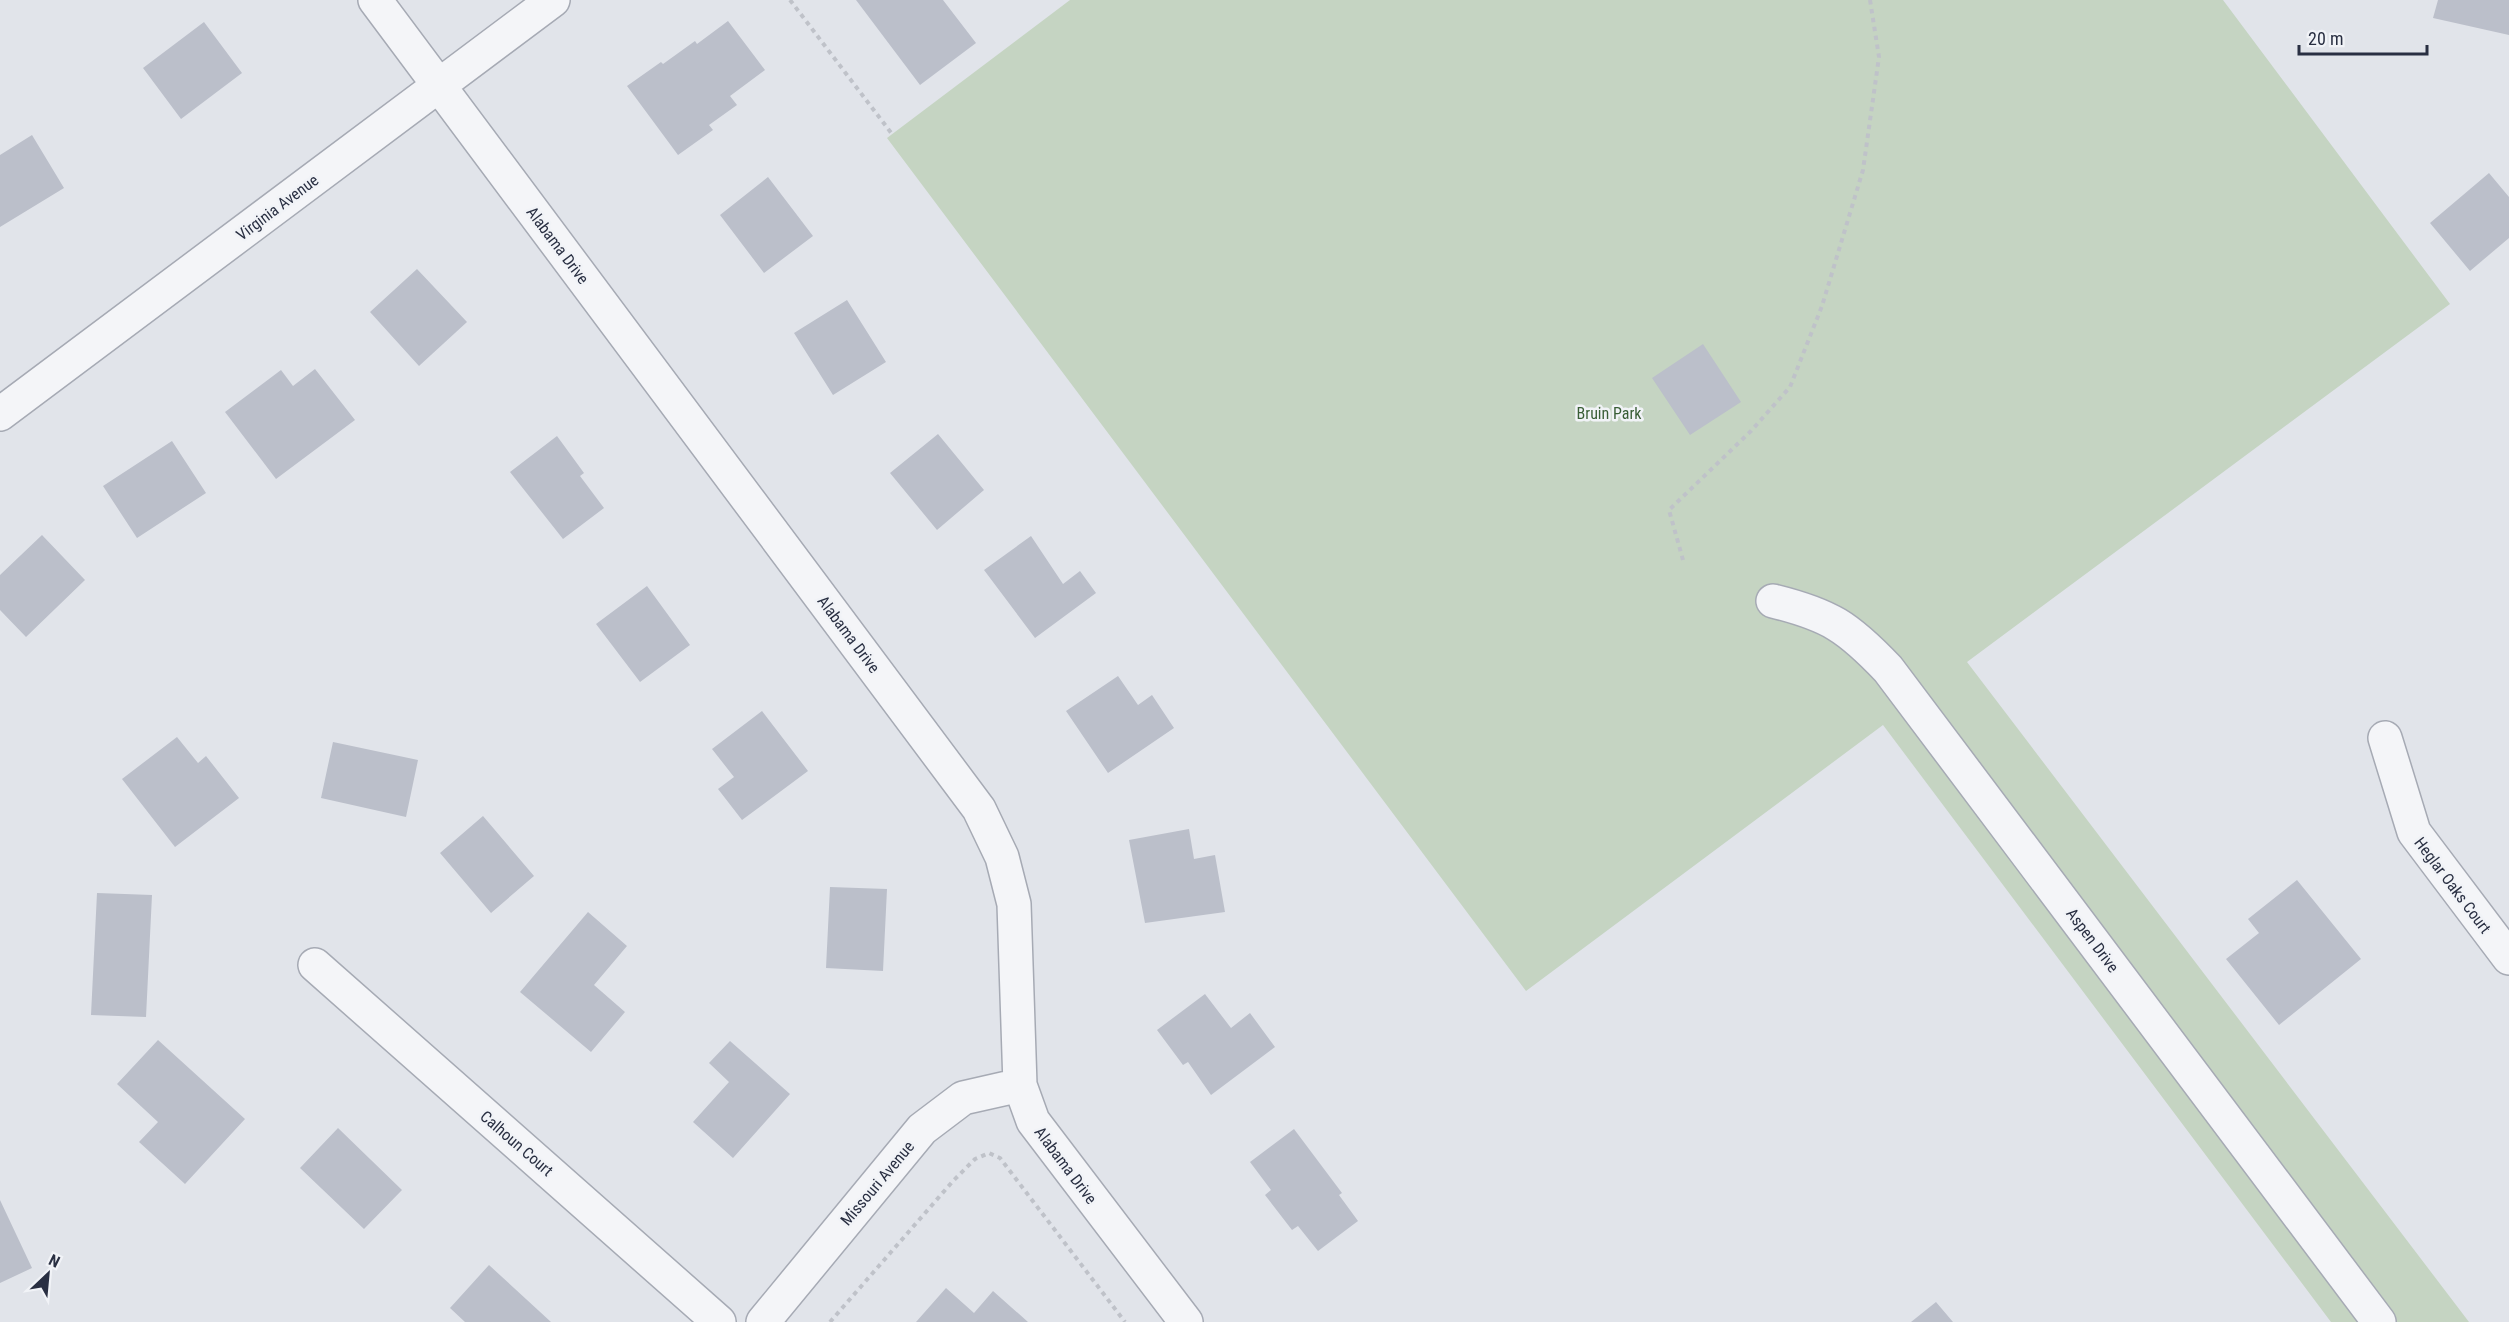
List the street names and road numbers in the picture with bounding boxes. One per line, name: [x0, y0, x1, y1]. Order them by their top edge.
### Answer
street label: Virginia Avenue: [233, 170, 322, 244]
street label: Alabama Drive: [523, 203, 593, 288]
street label: Alabama Drive: [814, 592, 884, 677]
street label: Heglar Oaks Court: [2410, 833, 2495, 937]
street label: Aspen Drive: [2062, 905, 2123, 976]
street label: Calhoun Court: [476, 1107, 557, 1180]
street label: Alabama Drive: [1031, 1123, 1101, 1208]
street label: Missouri Avenue: [837, 1137, 918, 1229]

